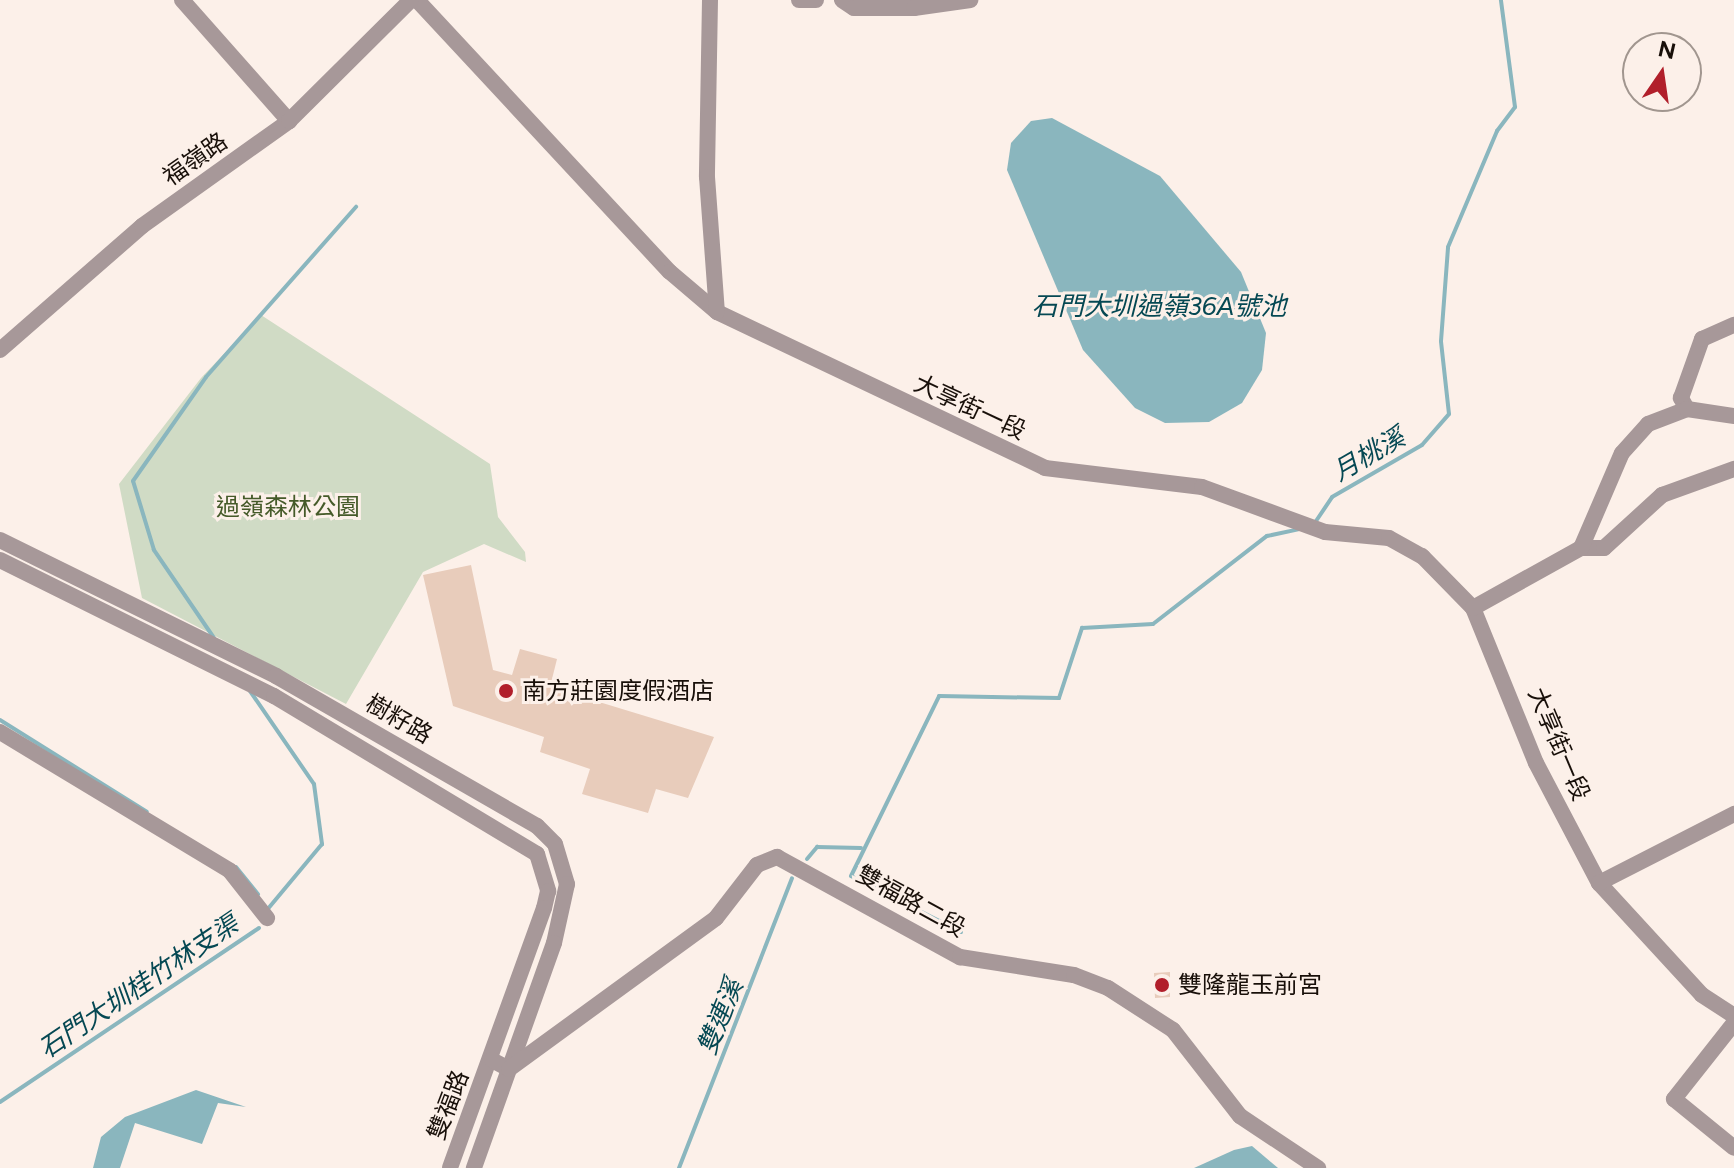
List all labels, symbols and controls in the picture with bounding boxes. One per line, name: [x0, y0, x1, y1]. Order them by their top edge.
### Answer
north arrow: [1622, 32, 1702, 112]
text: N: [1656, 35, 1678, 65]
street label: 福嶺路: [157, 127, 233, 191]
water label: 石門大圳過嶺36A號池: [1032, 291, 1286, 323]
street label: 大享街一段: [910, 369, 1030, 445]
water label: 月桃溪: [1327, 422, 1411, 488]
park label: 過嶺森林公園: [216, 493, 360, 521]
place label: 南方莊園度假酒店: [522, 677, 714, 705]
marker: 南方莊園度假酒店: [497, 682, 515, 700]
street label: 大享街一段: [1522, 683, 1596, 805]
street label: 樹籽路: [361, 689, 437, 749]
street label: 雙福路二段: [852, 859, 970, 943]
water label: 石門大圳桂竹林支渠: [33, 909, 245, 1065]
place label: 雙隆龍玉前宮: [1178, 971, 1322, 999]
water label: 雙連溪: [692, 975, 750, 1059]
marker: 雙隆龍玉前宮: [1153, 976, 1171, 994]
street label: 雙福路: [422, 1066, 474, 1144]

